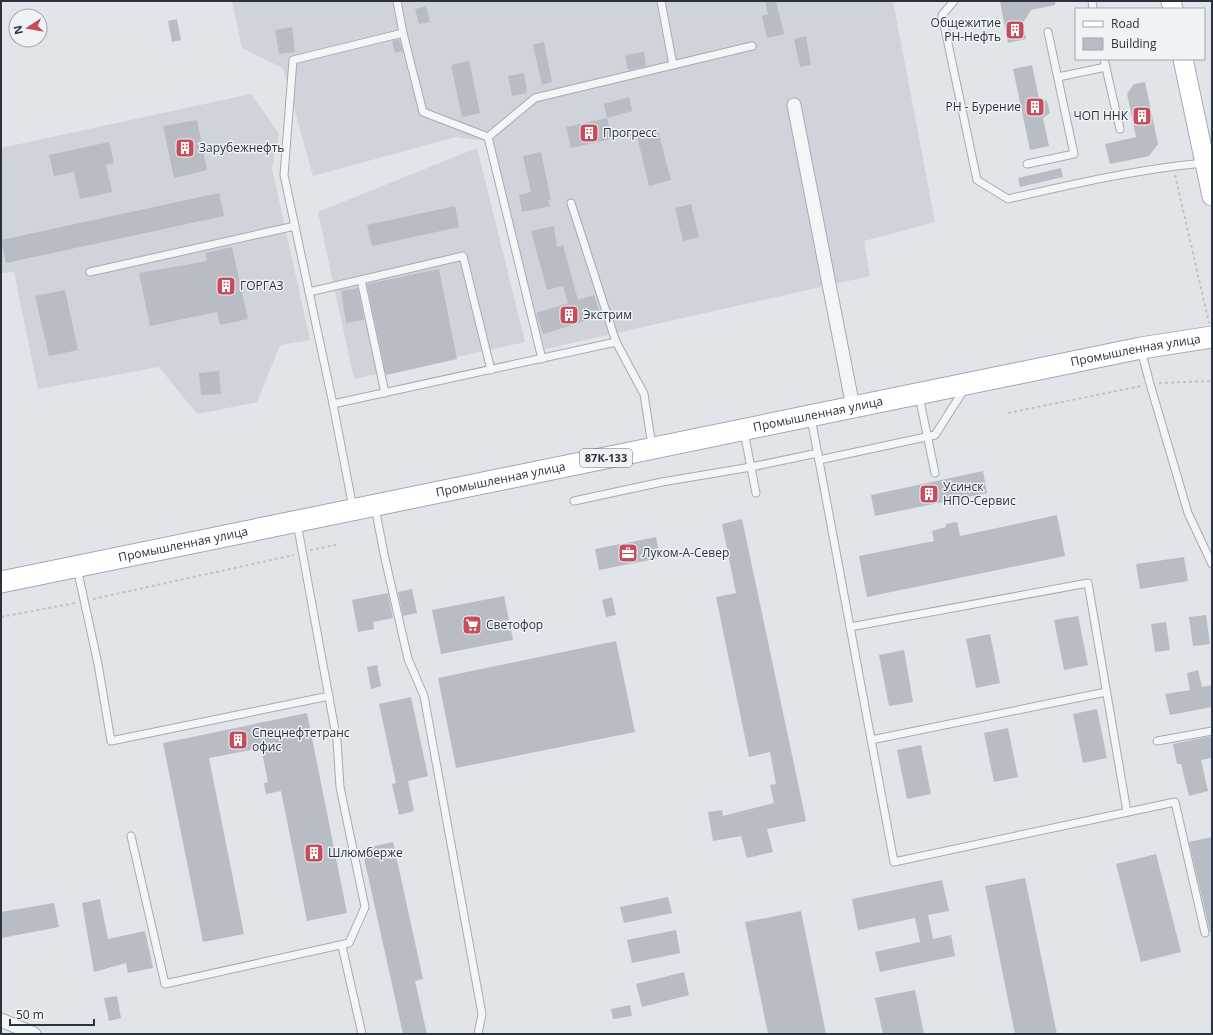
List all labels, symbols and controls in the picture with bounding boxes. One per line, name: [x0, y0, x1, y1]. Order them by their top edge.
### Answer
north arrow: [8, 8, 48, 48]
legend: [1075, 8, 1205, 60]
place label: Общежитие РН-Нефть: [931, 14, 1001, 45]
text: Road: [1111, 15, 1140, 32]
building icon: Общежитие РН-Нефть: [1004, 19, 1026, 41]
text: N: [9, 24, 26, 36]
text: Building: [1111, 35, 1157, 52]
building icon: РН - Бурение: [1024, 96, 1046, 118]
place label: РН - Бурение: [945, 98, 1021, 115]
building icon: ЧОП ННК: [1131, 105, 1153, 127]
place label: ЧОП ННК: [1073, 107, 1129, 124]
building icon: Прогресс: [578, 122, 600, 144]
place label: Прогресс: [603, 124, 657, 141]
building icon: Зарубежнефть: [174, 137, 196, 159]
place label: Зарубежнефть: [199, 139, 284, 156]
building icon: ГОРГАЗ: [215, 275, 237, 297]
place label: ГОРГАЗ: [240, 277, 284, 294]
building icon: Экстрим: [558, 304, 580, 326]
place label: Экстрим: [583, 306, 632, 323]
street label: Промышленная улица: [1069, 330, 1202, 370]
street label: Промышленная улица: [751, 392, 884, 435]
road number: 87К-133: [580, 449, 632, 467]
street label: Промышленная улица: [434, 457, 567, 501]
place label: Усинск НПО-Сервис: [943, 478, 1016, 509]
building icon: Усинск НПО-Сервис: [918, 483, 940, 505]
street label: Промышленная улица: [117, 523, 249, 566]
office icon: Луком-А-Север: [617, 542, 639, 564]
place label: Луком-А-Север: [642, 544, 729, 561]
supermarket icon: Светофор: [461, 614, 483, 636]
place label: Светофор: [486, 616, 543, 633]
place label: Спецнефтетранс офис: [252, 724, 350, 755]
building icon: Спецнефтетранс офис: [227, 729, 249, 751]
building icon: Шлюмберже: [303, 842, 325, 864]
place label: Шлюмберже: [328, 844, 403, 861]
scale bar: [10, 1001, 94, 1027]
text: 50 m: [16, 1006, 44, 1023]

